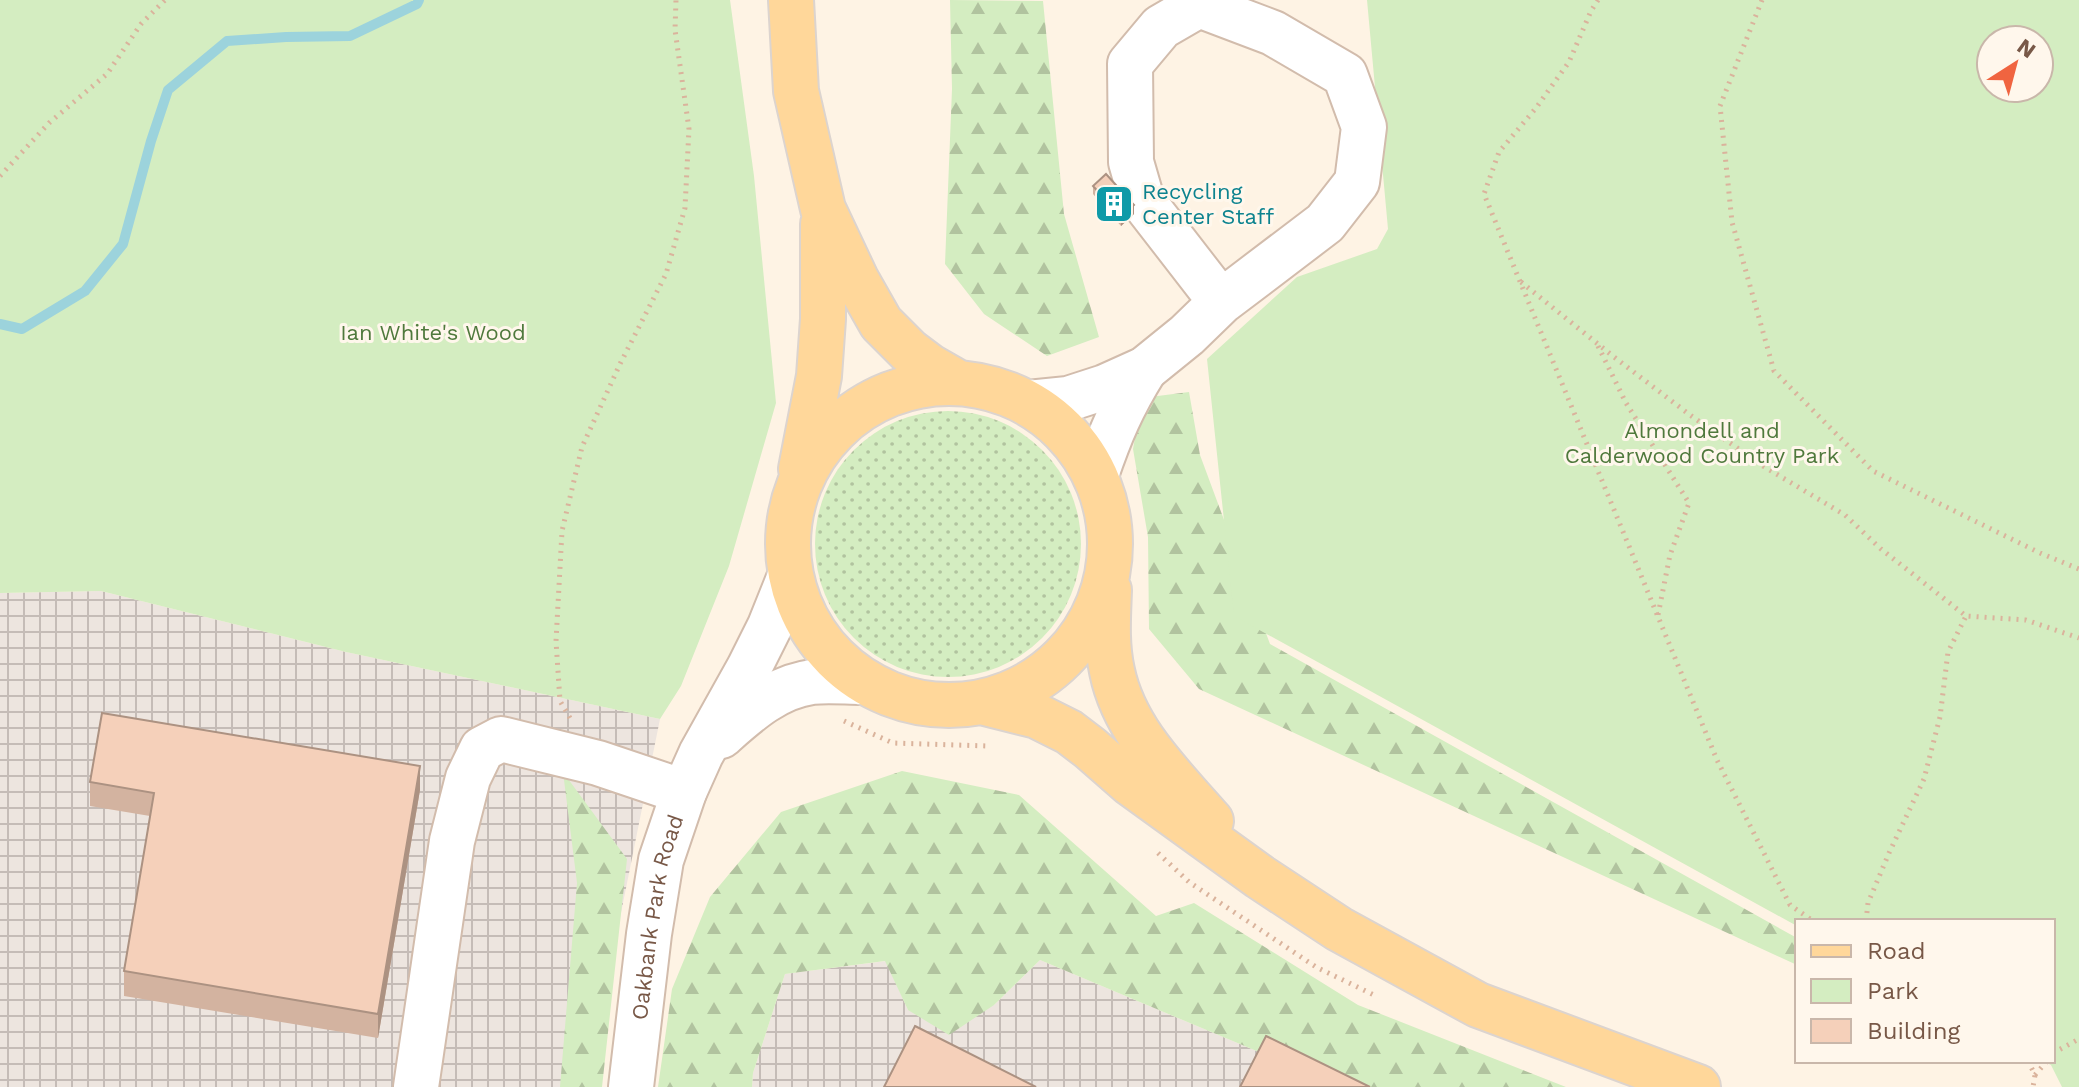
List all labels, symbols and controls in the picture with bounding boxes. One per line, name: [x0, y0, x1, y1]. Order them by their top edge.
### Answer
north arrow: [1975, 24, 2055, 104]
text: N: [2013, 33, 2040, 63]
place label: Recycling Center Staff: [1142, 179, 1275, 229]
building icon: Recycling Center Staff: [1093, 183, 1135, 225]
park label: Ian White's Wood: [340, 320, 526, 345]
park label: Almondell and Calderwood Country Park: [1565, 418, 1839, 468]
street label: Oakbank Park Road: [627, 811, 689, 1021]
legend: [1795, 919, 2055, 1063]
text: Road: [1867, 937, 1926, 965]
text: Park: [1867, 977, 1919, 1005]
text: Building: [1867, 1017, 1960, 1045]

